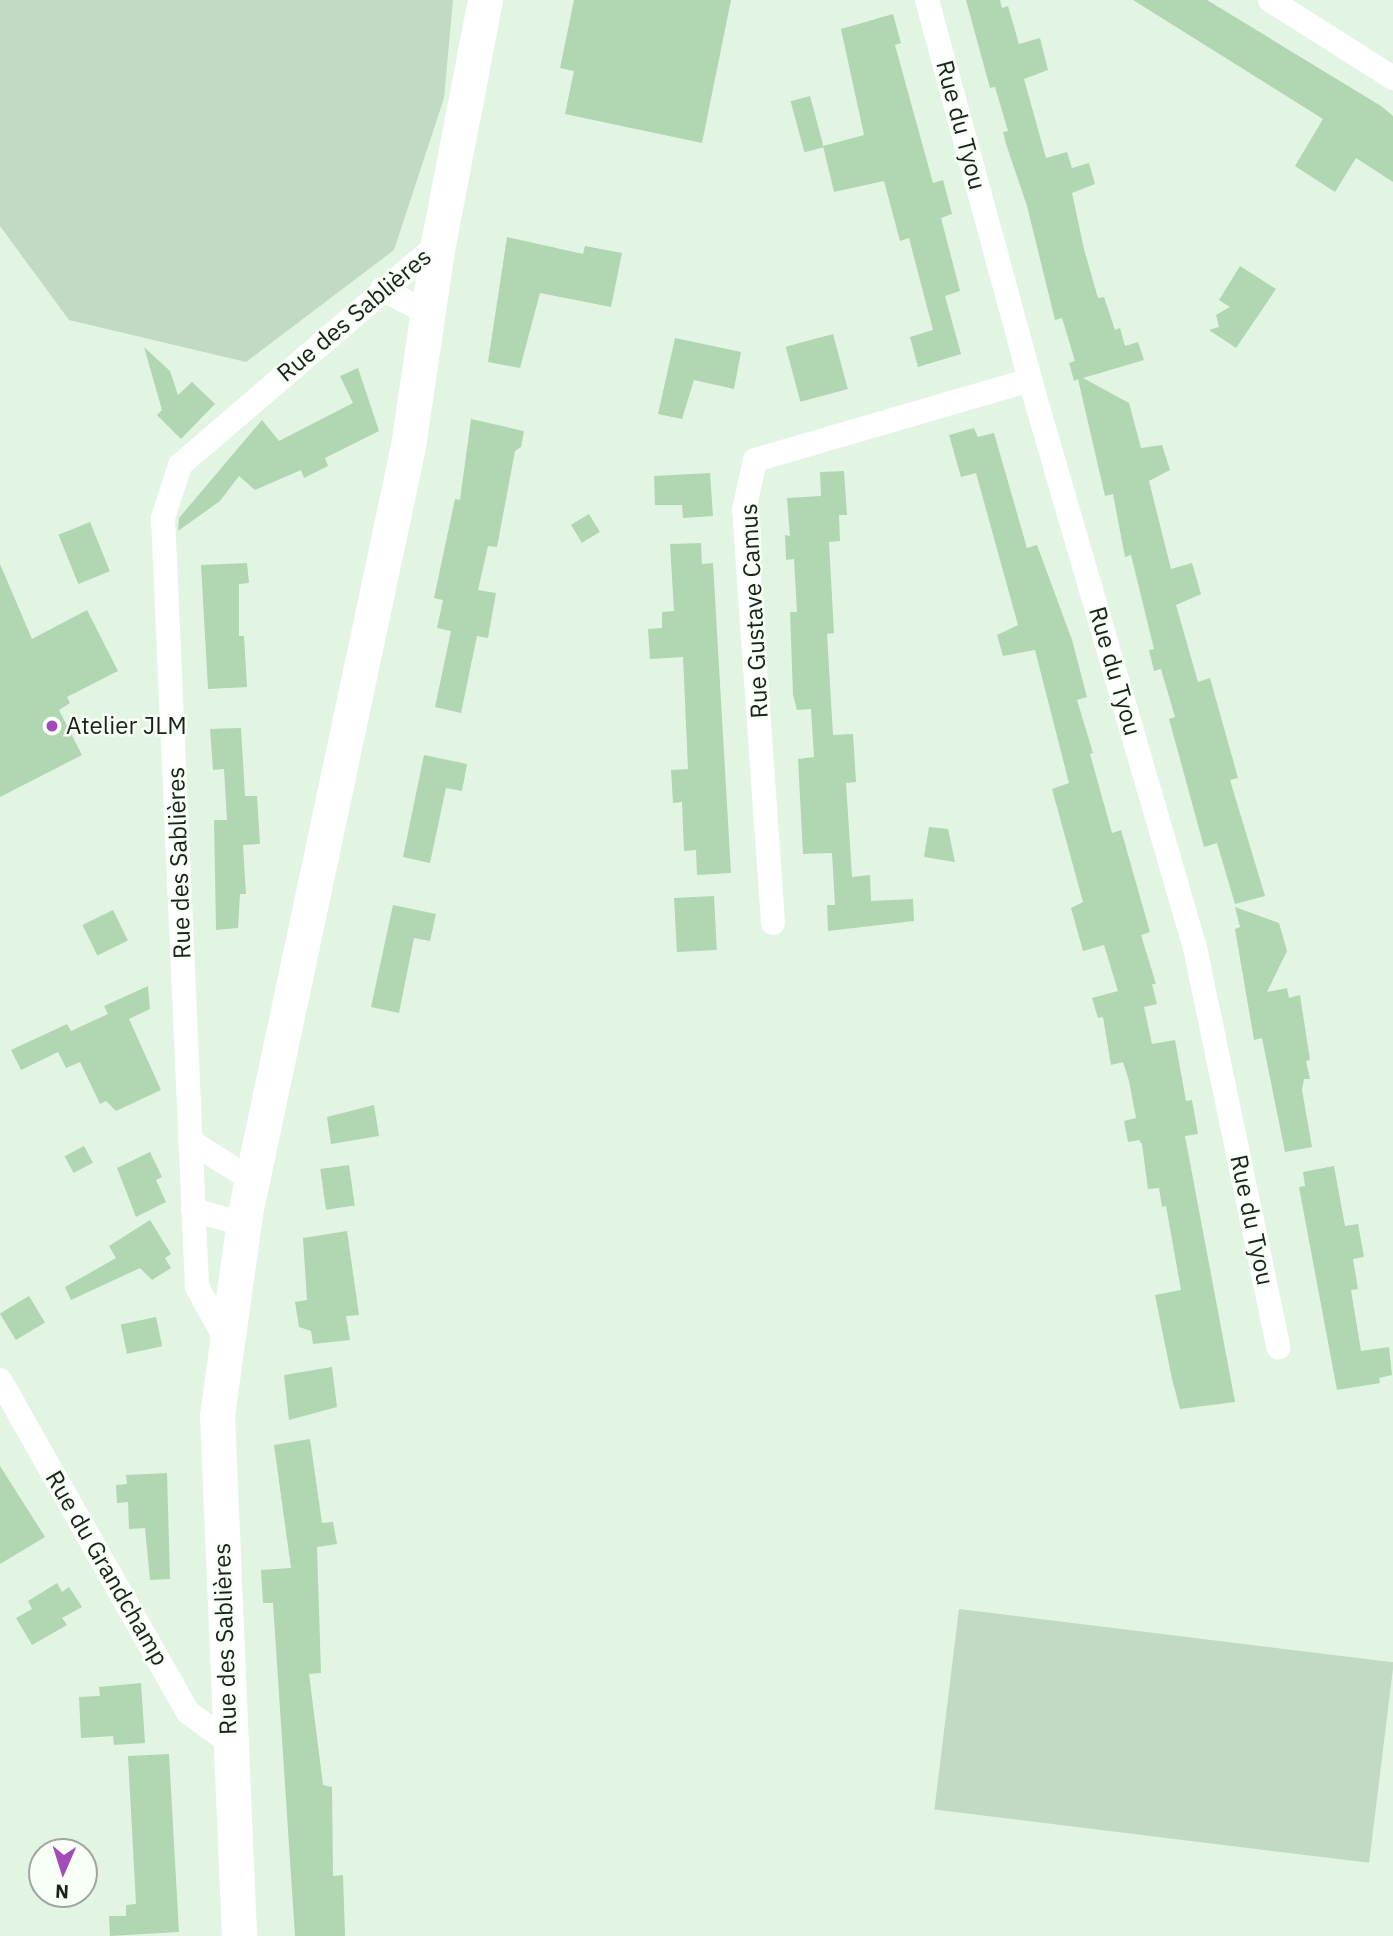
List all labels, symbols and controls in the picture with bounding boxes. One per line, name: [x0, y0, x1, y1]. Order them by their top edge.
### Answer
street label: Rue du Tyou: [930, 57, 992, 193]
street label: Rue des Sablières: [271, 242, 437, 388]
street label: Rue Gustave Camus: [734, 503, 774, 719]
street label: Rue du Tyou: [1083, 603, 1147, 739]
place label: Atelier JLM: [66, 712, 187, 740]
marker: Atelier JLM: [44, 718, 60, 734]
street label: Rue des Sablières: [161, 766, 197, 960]
street label: Rue du Tyou: [1224, 1152, 1280, 1288]
street label: Rue du Grandchamp: [39, 1465, 175, 1671]
street label: Rue des Sablières: [207, 1542, 243, 1736]
north arrow: [28, 1838, 98, 1908]
text: N: [55, 1880, 70, 1904]

